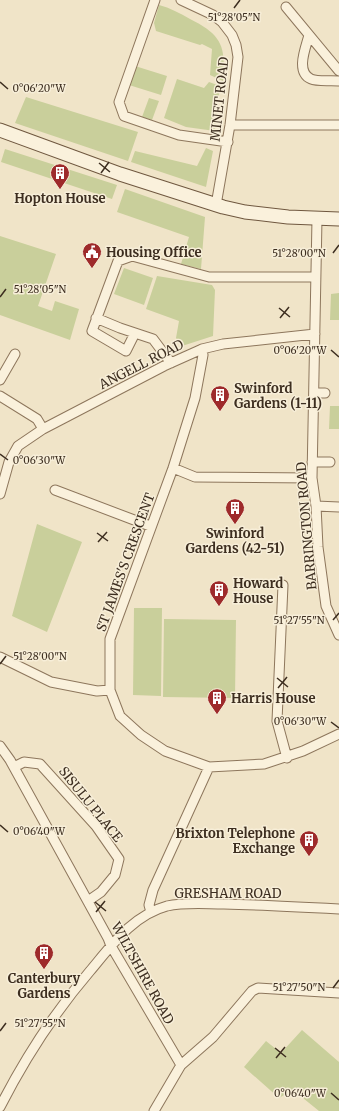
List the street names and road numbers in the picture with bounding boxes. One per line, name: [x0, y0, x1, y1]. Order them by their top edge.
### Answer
street label: MINET ROAD: [207, 56, 232, 142]
street label: ANGELL ROAD: [95, 336, 187, 394]
street label: BARRINGTON ROAD: [292, 461, 321, 591]
street label: ST JAMES'S CRESCENT: [92, 491, 158, 634]
street label: SISULU PLACE: [55, 763, 127, 846]
street label: GRESHAM ROAD: [174, 885, 282, 902]
street label: WILTSHIRE ROAD: [107, 918, 178, 1027]

